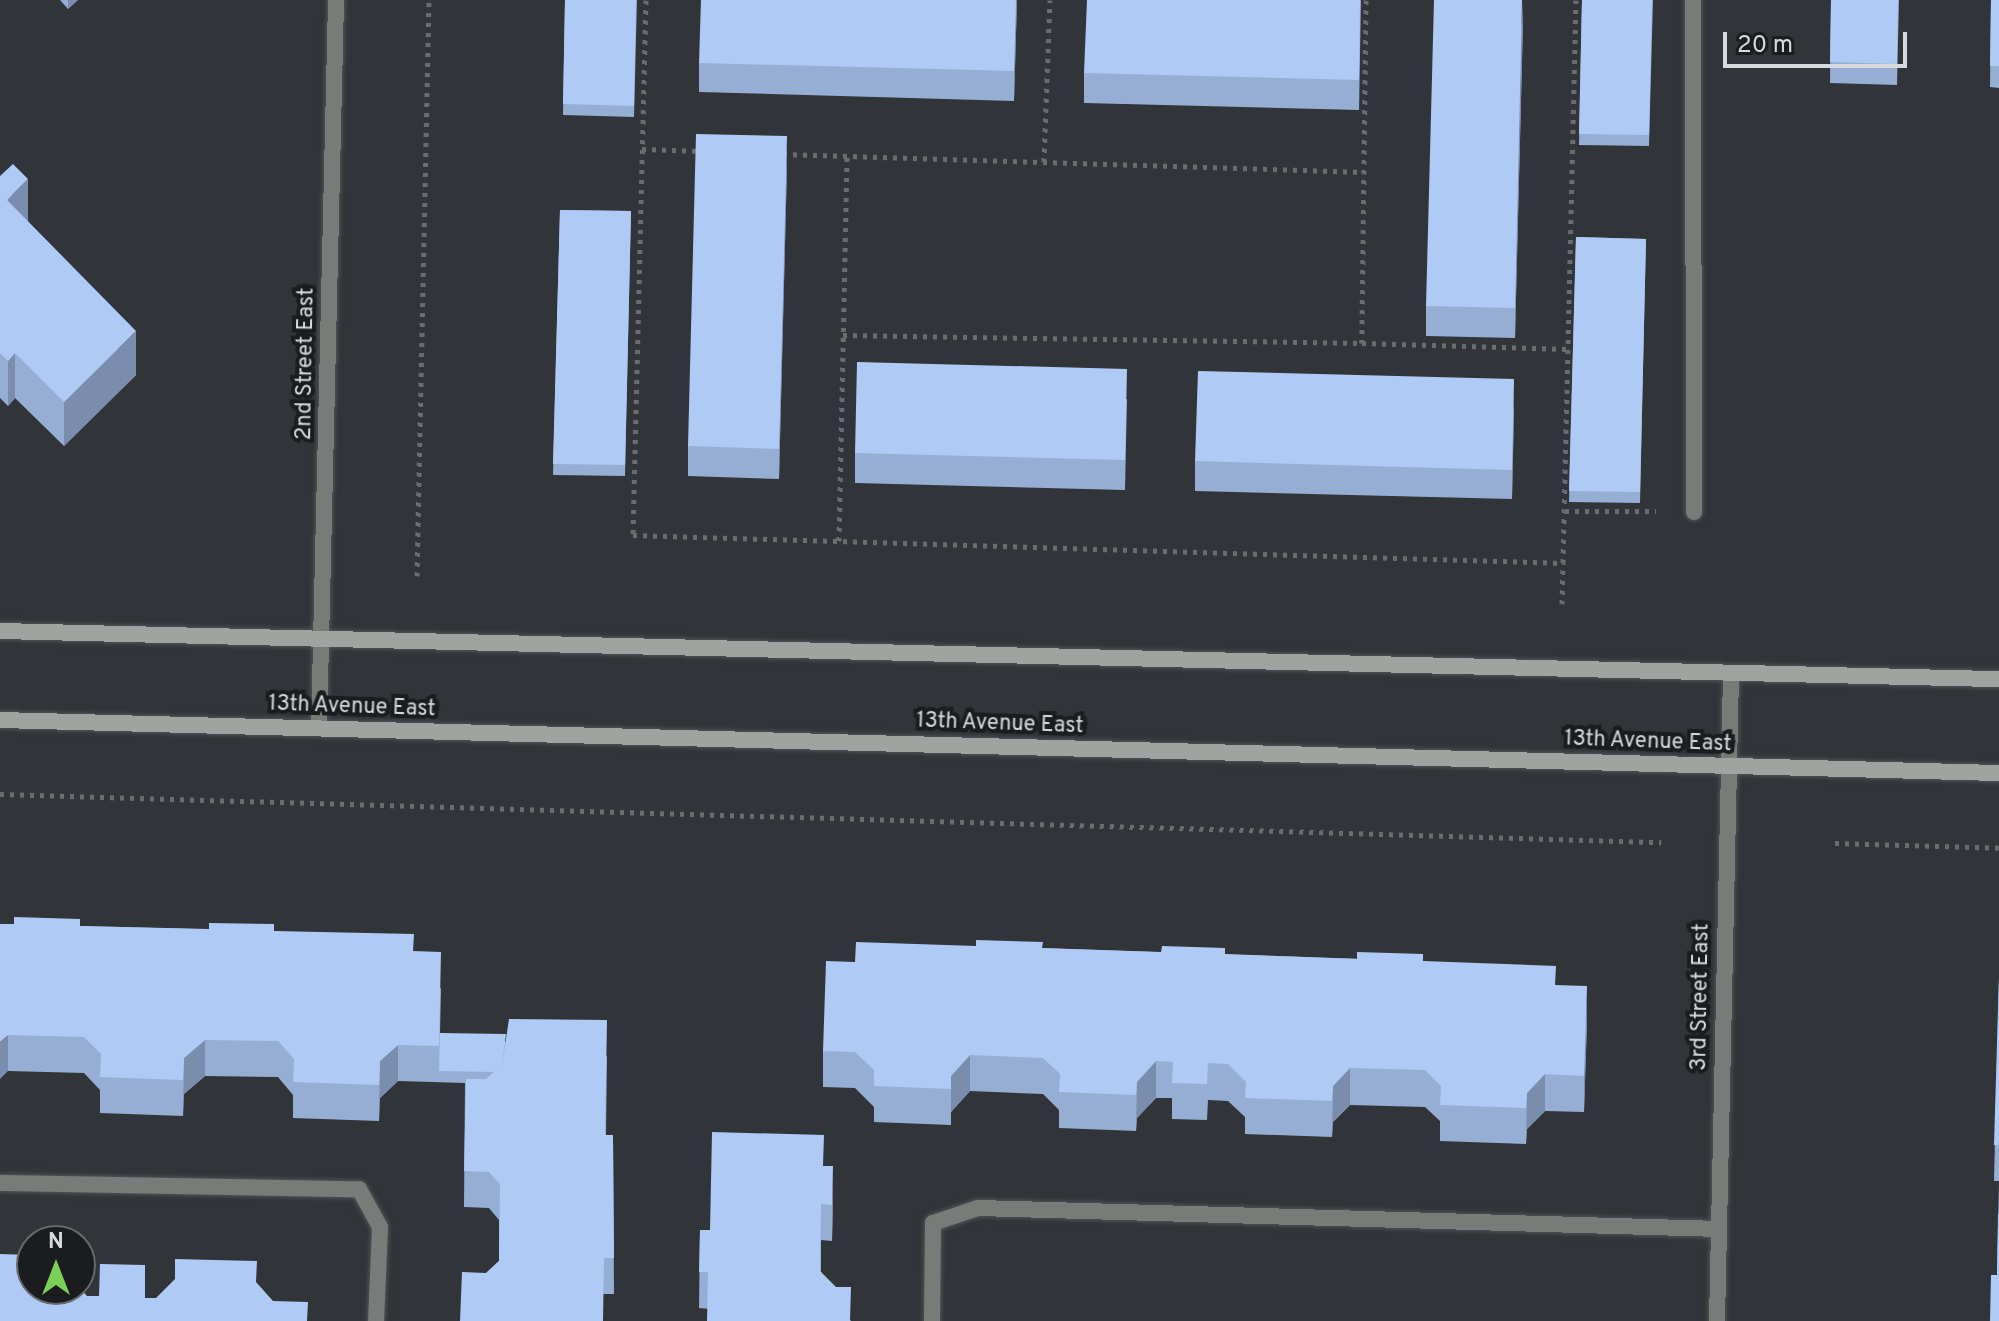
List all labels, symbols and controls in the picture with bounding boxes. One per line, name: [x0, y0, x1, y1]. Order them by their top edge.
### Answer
scale bar: [1727, 16, 1911, 66]
text: 20 m: [1737, 31, 1793, 61]
street label: 2nd Street East: [291, 288, 321, 440]
street label: 13th Avenue East: [267, 691, 437, 723]
street label: 13th Avenue East: [915, 708, 1085, 740]
street label: 13th Avenue East: [1563, 726, 1733, 758]
street label: 3rd Street East: [1687, 923, 1715, 1071]
north arrow: [16, 1225, 96, 1305]
text: N: [48, 1229, 64, 1256]

